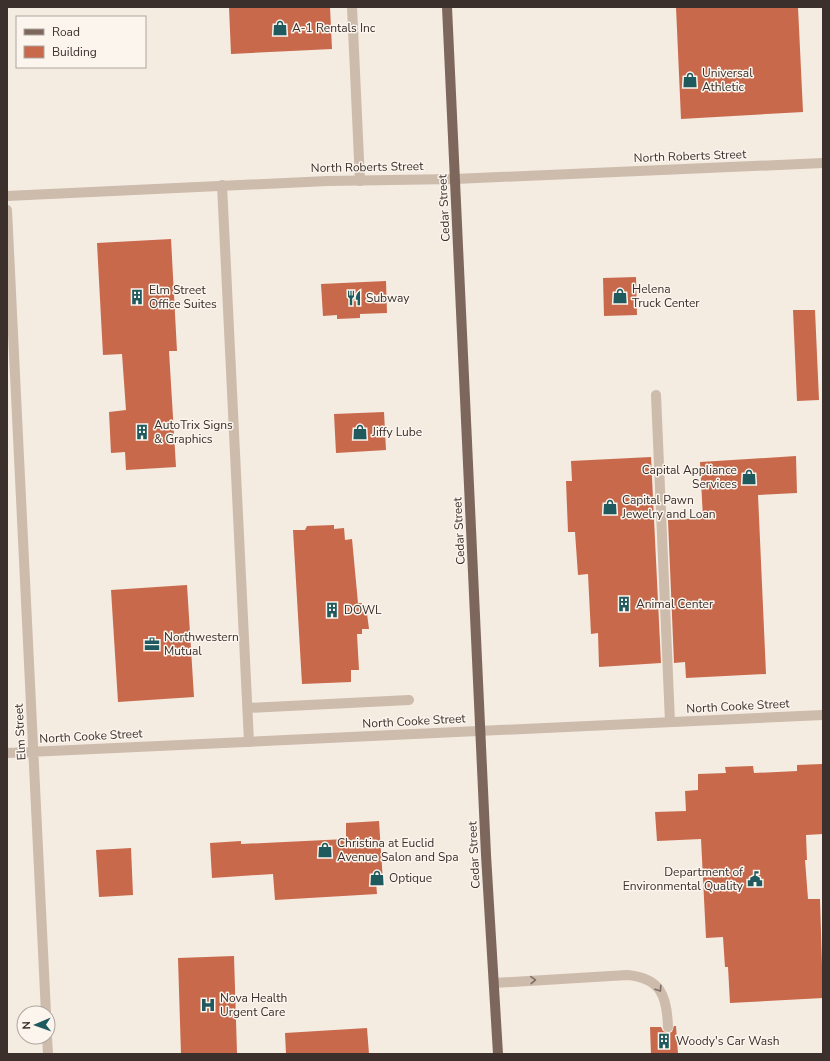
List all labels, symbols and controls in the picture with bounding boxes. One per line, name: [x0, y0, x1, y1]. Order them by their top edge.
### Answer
legend: [16, 16, 146, 68]
shop icon: A-1 Rentals Inc: [271, 19, 289, 37]
place label: A-1 Rentals Inc: [292, 20, 376, 36]
text: Road: [52, 24, 80, 40]
text: Building: [52, 44, 97, 60]
place label: Universal Athletic: [702, 65, 753, 95]
shop icon: Universal Athletic: [681, 71, 699, 89]
street label: North Roberts Street: [633, 146, 747, 166]
street label: North Roberts Street: [311, 158, 424, 176]
street label: Cedar Street: [434, 173, 454, 242]
place label: Helena Truck Center: [632, 281, 700, 311]
place label: Elm Street Office Suites: [149, 282, 217, 312]
shop icon: Helena Truck Center: [611, 287, 629, 305]
building icon: Elm Street Office Suites: [128, 288, 146, 306]
restaurant icon: Subway: [345, 289, 363, 307]
place label: Subway: [366, 290, 410, 306]
place label: AutoTrix Signs & Graphics: [154, 417, 233, 447]
building icon: AutoTrix Signs & Graphics: [133, 423, 151, 441]
shop icon: Jiffy Lube: [351, 423, 369, 441]
place label: Jiffy Lube: [371, 424, 422, 440]
place label: Capital Appliance Services: [642, 462, 737, 492]
shop icon: Capital Appliance Services: [740, 468, 758, 486]
place label: Capital Pawn Jewelry and Loan: [621, 492, 716, 522]
street label: Cedar Street: [449, 496, 469, 565]
shop icon: Capital Pawn Jewelry and Loan: [601, 498, 619, 516]
building icon: Animal Center: [615, 595, 633, 613]
place label: Animal Center: [636, 596, 714, 612]
building icon: DOWL: [323, 601, 341, 619]
place label: DOWL: [344, 602, 382, 618]
place label: Northwestern Mutual: [164, 629, 239, 659]
office icon: Northwestern Mutual: [143, 635, 161, 653]
street label: North Cooke Street: [686, 695, 791, 717]
street label: Elm Street: [10, 703, 29, 761]
street label: North Cooke Street: [362, 710, 467, 732]
street label: North Cooke Street: [39, 725, 144, 747]
street label: Cedar Street: [464, 820, 484, 889]
place label: Christina at Euclid Avenue Salon and Spa: [337, 835, 459, 865]
shop icon: Christina at Euclid Avenue Salon and Spa: [316, 841, 334, 859]
place label: Department of Environmental Quality: [623, 864, 744, 894]
shop icon: Optique: [368, 869, 386, 887]
place label: Optique: [389, 870, 432, 886]
public building icon: Department of Environmental Quality: [746, 870, 764, 888]
one-way arrow: [530, 976, 536, 985]
one-way arrow: [654, 984, 661, 991]
place label: Nova Health Urgent Care: [220, 990, 287, 1020]
hospital icon: Nova Health Urgent Care: [199, 996, 217, 1014]
north arrow: [16, 1005, 56, 1045]
text: N: [19, 1021, 34, 1030]
building icon: Woody's Car Wash: [655, 1032, 673, 1050]
place label: Woody's Car Wash: [676, 1033, 780, 1049]

